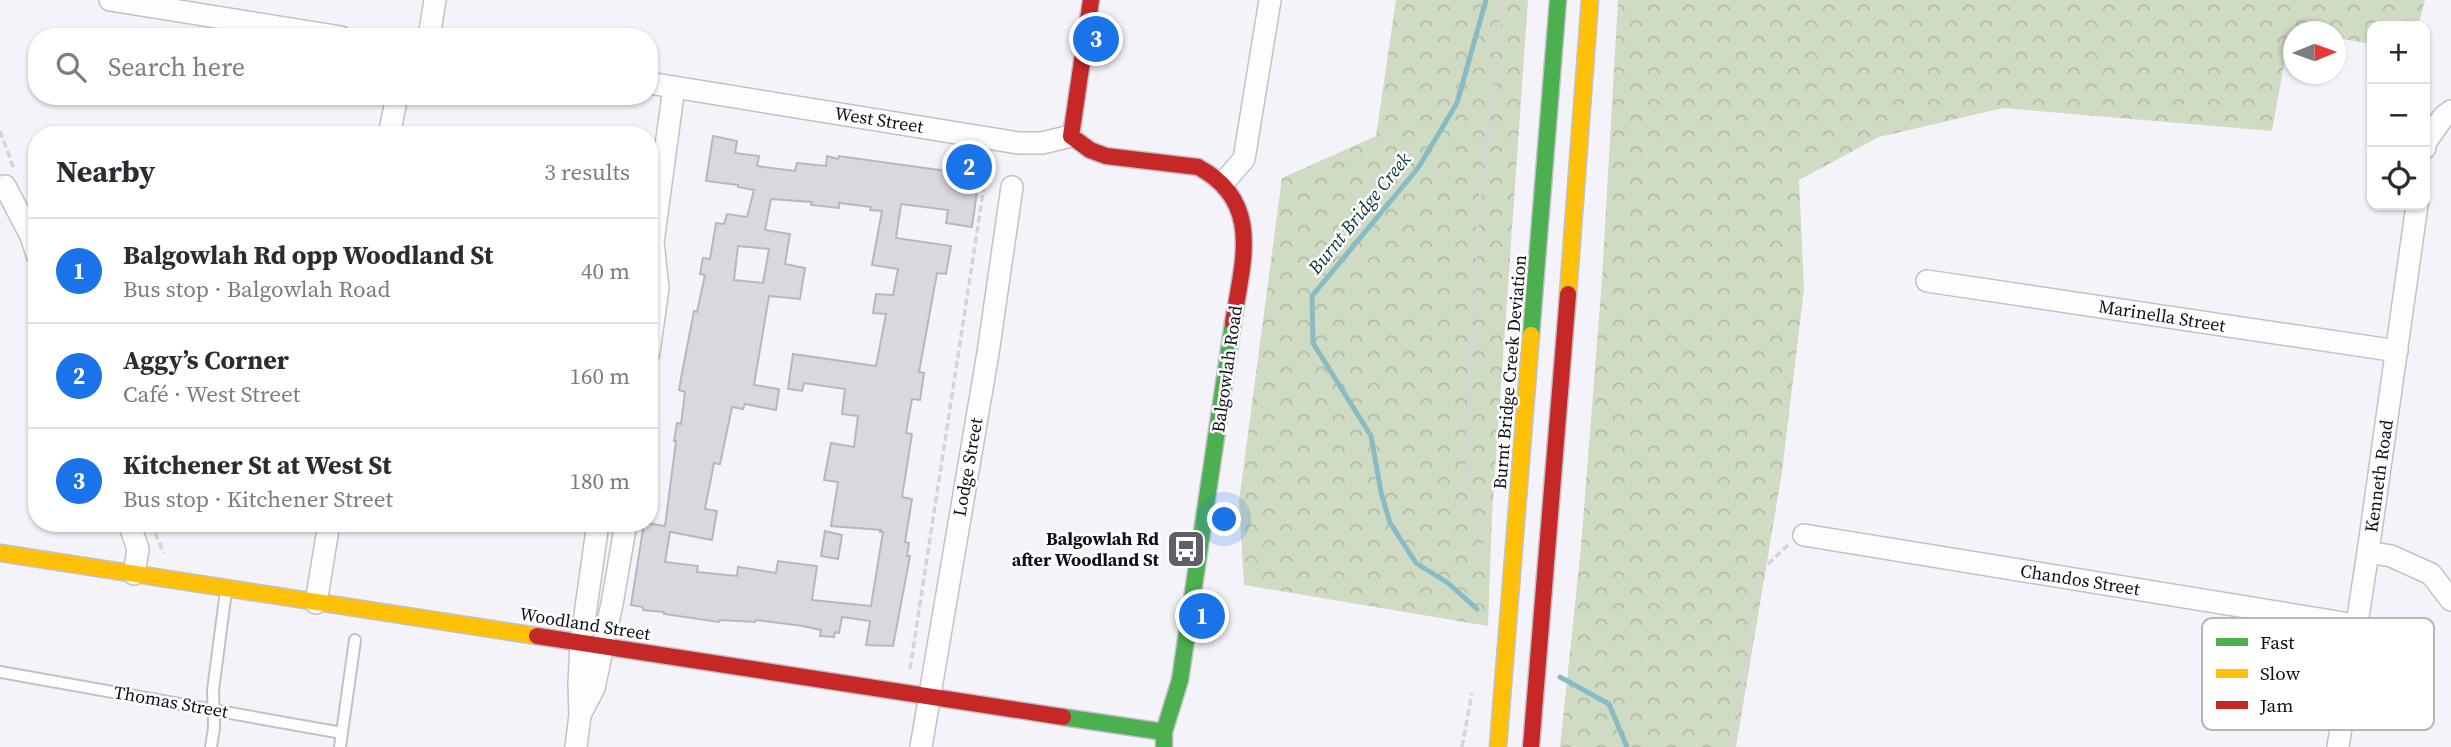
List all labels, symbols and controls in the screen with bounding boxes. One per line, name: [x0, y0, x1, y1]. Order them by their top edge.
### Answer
pin: 3: [1073, 13, 1119, 65]
north arrow: [2283, 21, 2346, 84]
map controls: [2367, 21, 2430, 210]
button: +: [2367, 21, 2430, 84]
search box: [28, 28, 658, 105]
icon: search: [52, 48, 90, 86]
text: Search here: [108, 49, 245, 85]
button: −: [2367, 84, 2430, 147]
street label: West Street: [833, 100, 925, 139]
pin: 2: [946, 141, 992, 193]
water label: Burnt Bridge Creek: [1301, 147, 1416, 280]
button: locate: [2367, 147, 2430, 210]
text: Nearby: [56, 151, 155, 192]
text: 3 results: [544, 156, 630, 188]
text: Balgowlah Rd opp Woodland St: [123, 237, 493, 273]
street label: Burnt Bridge Creek Deviation: [1487, 254, 1532, 490]
text: 1: [73, 255, 85, 287]
text: 40 m: [581, 255, 630, 287]
text: Bus stop · Balgowlah Road: [123, 273, 391, 305]
street label: Marinella Street: [2097, 293, 2228, 338]
street label: Balgowlah Road: [1205, 304, 1248, 434]
text: Aggy’s Corner: [123, 342, 289, 378]
text: 2: [73, 360, 85, 392]
text: 160 m: [569, 360, 630, 392]
text: Café · West Street: [123, 378, 300, 410]
street label: Lodge Street: [947, 416, 988, 518]
street label: Kenneth Road: [2358, 418, 2399, 534]
text: Kitchener St at West St: [123, 447, 391, 483]
text: 3: [73, 465, 85, 497]
text: 180 m: [569, 465, 630, 497]
text: Bus stop · Kitchener Street: [123, 483, 393, 515]
your location: [1207, 502, 1241, 536]
place label: Balgowlah Rd after Woodland St: [1012, 526, 1160, 572]
bus stop icon: Balgowlah Rd after Woodland St: [1165, 528, 1207, 570]
street label: Chandos Street: [2018, 558, 2142, 601]
pin: 1: [1179, 590, 1225, 642]
street label: Woodland Street: [518, 601, 652, 646]
legend: [2202, 618, 2434, 730]
text: Fast: [2260, 629, 2295, 655]
text: Slow: [2260, 660, 2301, 686]
street label: Thomas Street: [112, 679, 230, 724]
text: Jam: [2259, 692, 2293, 718]

